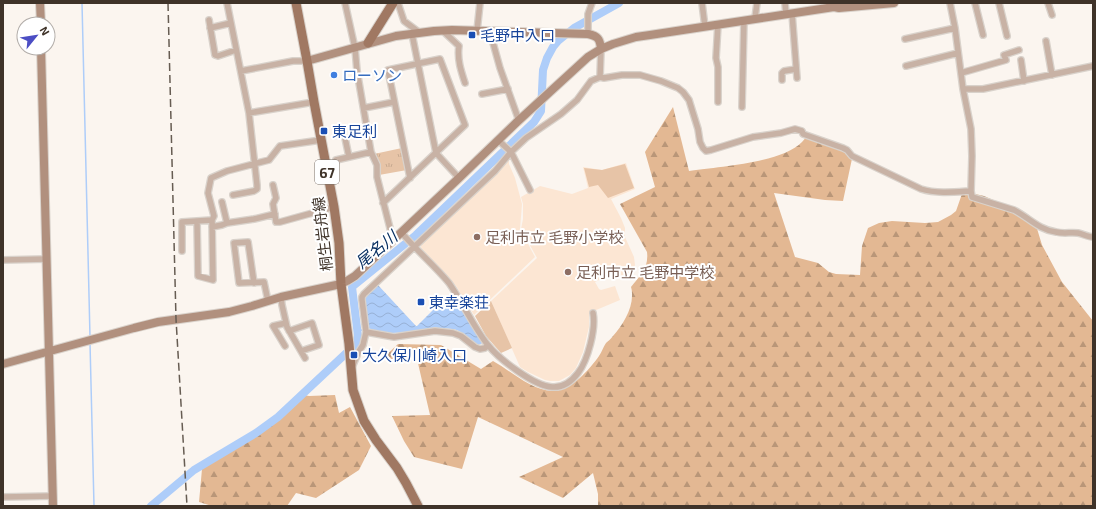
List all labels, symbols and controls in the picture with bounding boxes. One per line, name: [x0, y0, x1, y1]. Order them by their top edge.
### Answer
north arrow: [16, 16, 56, 56]
text: N: [37, 24, 53, 37]
place label: 毛野中入口: [480, 26, 555, 44]
marker: 毛野中入口: [467, 30, 477, 40]
place label: ローソン: [342, 66, 402, 84]
marker: ローソン: [329, 70, 339, 80]
place label: 東足利: [332, 122, 377, 140]
marker: 東足利: [319, 126, 329, 136]
road number: 67: [315, 160, 339, 184]
street label: 桐生岩舟線: [308, 196, 336, 272]
water label: 尾名川: [351, 225, 402, 271]
place label: 足利市立 毛野小学校: [485, 228, 623, 246]
marker: 足利市立 毛野小学校: [472, 232, 482, 242]
place label: 足利市立 毛野中学校: [576, 263, 714, 281]
marker: 足利市立 毛野中学校: [563, 267, 573, 277]
place label: 東幸楽荘: [429, 293, 489, 311]
marker: 東幸楽荘: [416, 297, 426, 307]
place label: 大久保川崎入口: [362, 346, 467, 364]
marker: 大久保川崎入口: [349, 350, 359, 360]

